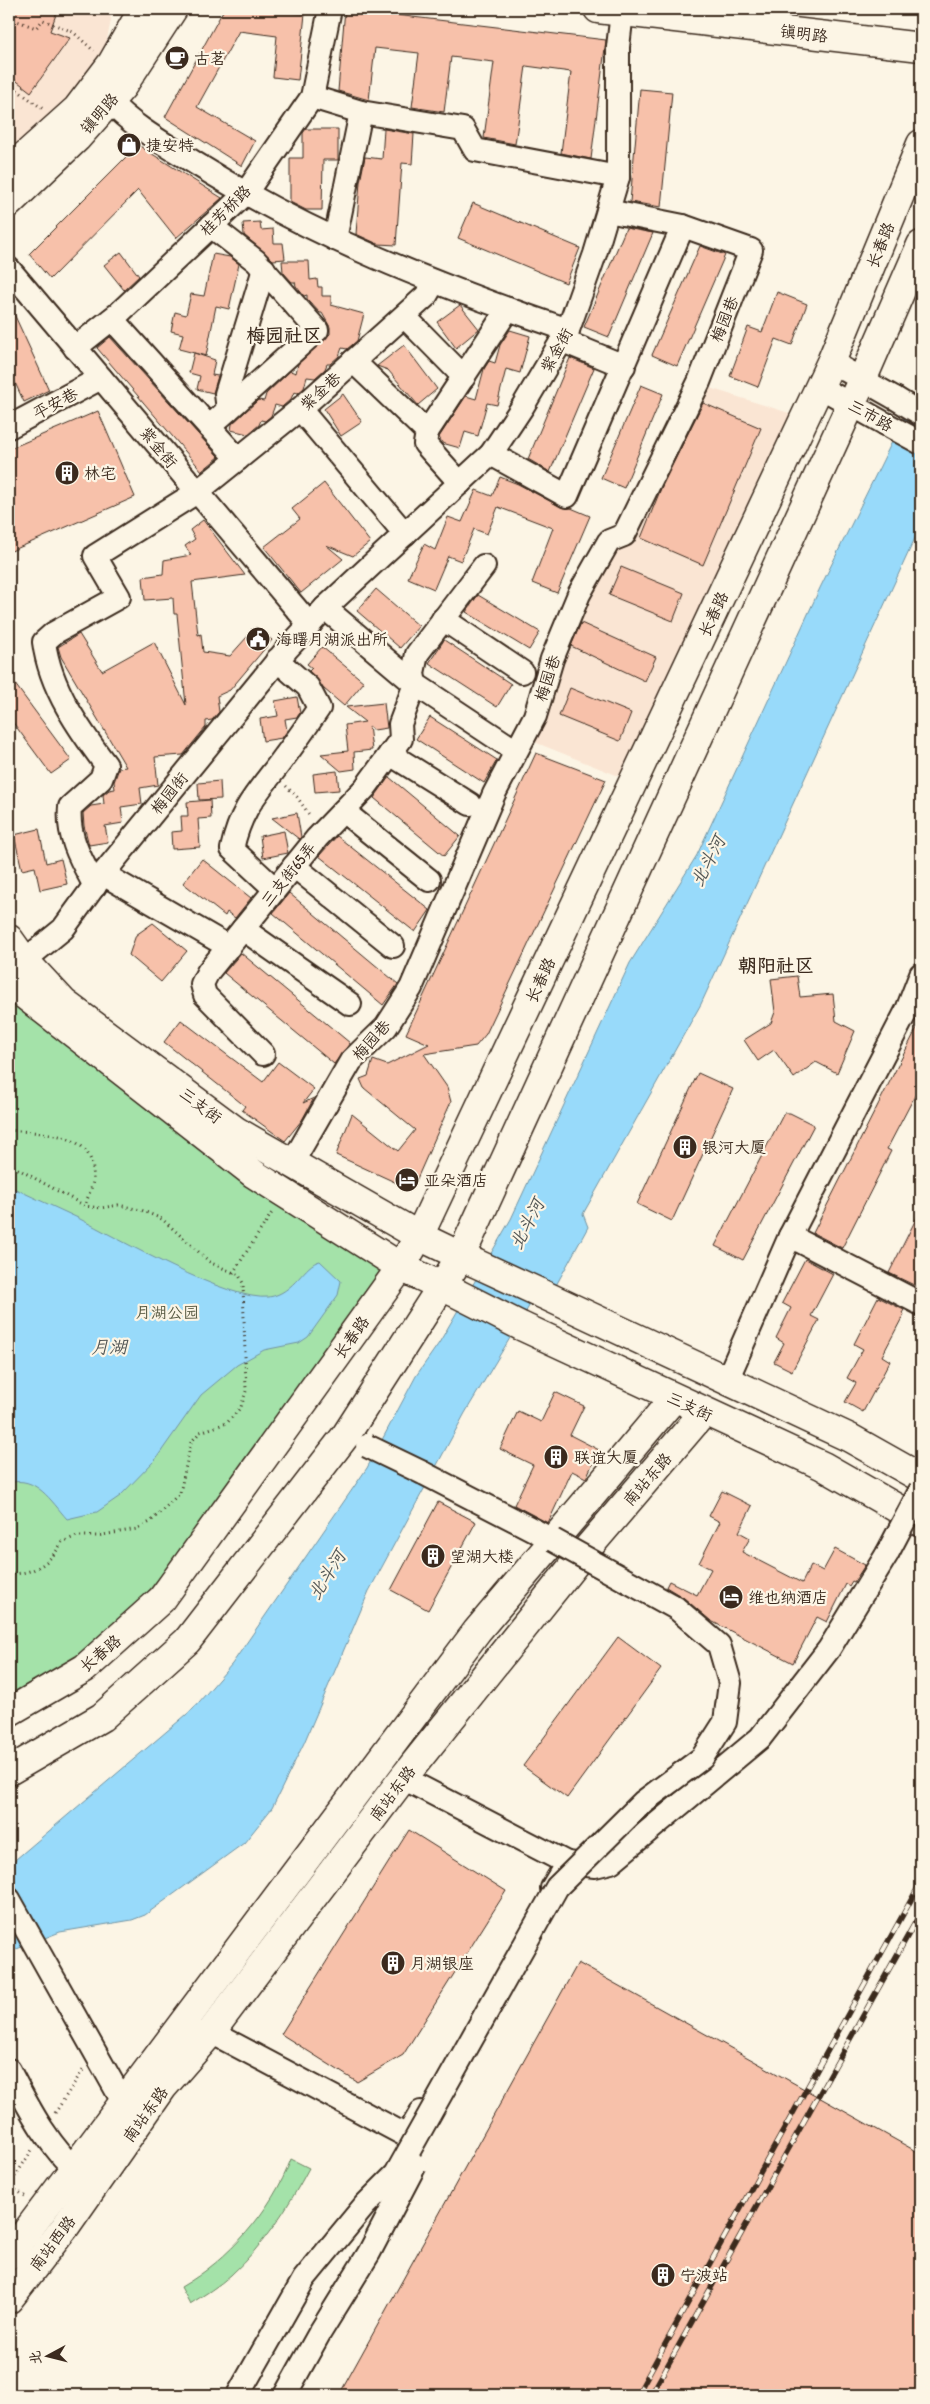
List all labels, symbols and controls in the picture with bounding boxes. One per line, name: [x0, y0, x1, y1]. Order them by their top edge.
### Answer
street label: 镇明路: [779, 19, 829, 47]
cafe icon: 古茗: [164, 45, 190, 71]
place label: 古茗: [194, 47, 226, 69]
street label: 镇明路: [75, 88, 123, 138]
shop icon: 捷安特: [116, 132, 142, 158]
place label: 捷安特: [146, 134, 194, 156]
street label: 桂芳桥路: [195, 180, 255, 240]
street label: 长春路: [861, 219, 899, 271]
street label: 梅园巷: [705, 293, 743, 345]
district label: 梅园社区: [246, 322, 322, 348]
street label: 紫金街: [535, 324, 577, 376]
street label: 紫金巷: [295, 367, 345, 415]
street label: 平安巷: [29, 382, 81, 424]
street label: 三市路: [845, 394, 897, 436]
street label: 紫金街: [135, 422, 183, 472]
building icon: 林宅: [54, 460, 80, 486]
place label: 林宅: [84, 462, 116, 484]
street label: 长春路: [693, 588, 733, 640]
public building icon: 海曙月湖派出所: [245, 626, 271, 652]
place label: 海曙月湖派出所: [276, 628, 388, 650]
street label: 梅园巷: [529, 652, 565, 704]
street label: 梅园街: [145, 767, 193, 819]
water label: 北斗河: [684, 828, 732, 891]
street label: 三支街65弄: [255, 837, 321, 911]
district label: 朝阳社区: [738, 952, 814, 978]
street label: 长春路: [520, 954, 560, 1006]
street label: 梅园巷: [347, 1015, 395, 1065]
street label: 三支街: [175, 1082, 227, 1128]
building icon: 银河大厦: [672, 1134, 698, 1160]
place label: 银河大厦: [702, 1136, 766, 1158]
hotel icon: 亚朵酒店: [394, 1167, 420, 1193]
place label: 亚朵酒店: [424, 1169, 488, 1191]
water label: 北斗河: [503, 1191, 551, 1254]
park label: 月湖公园: [135, 1301, 199, 1323]
street label: 长春路: [328, 1311, 374, 1363]
water label: 月湖: [91, 1334, 129, 1359]
street label: 三支街: [664, 1386, 716, 1426]
building icon: 联谊大厦: [543, 1444, 569, 1470]
place label: 联谊大厦: [574, 1446, 638, 1468]
street label: 南站东路: [618, 1448, 676, 1510]
water label: 北斗河: [302, 1543, 353, 1604]
building icon: 望湖大楼: [420, 1543, 446, 1569]
place label: 望湖大楼: [450, 1545, 514, 1567]
hotel icon: 维也纳酒店: [718, 1584, 744, 1610]
place label: 维也纳酒店: [748, 1586, 828, 1608]
street label: 长春路: [75, 1629, 125, 1677]
street label: 南站东路: [364, 1761, 420, 1825]
building icon: 月湖银座: [380, 1950, 406, 1976]
place label: 月湖银座: [410, 1952, 474, 1974]
street label: 南站东路: [117, 2082, 173, 2146]
street label: 南站西路: [24, 2211, 80, 2275]
building icon: 宁波站: [650, 2262, 676, 2288]
place label: 宁波站: [680, 2264, 728, 2286]
north arrow: [22, 2332, 72, 2382]
text: 北: [24, 2350, 45, 2366]

